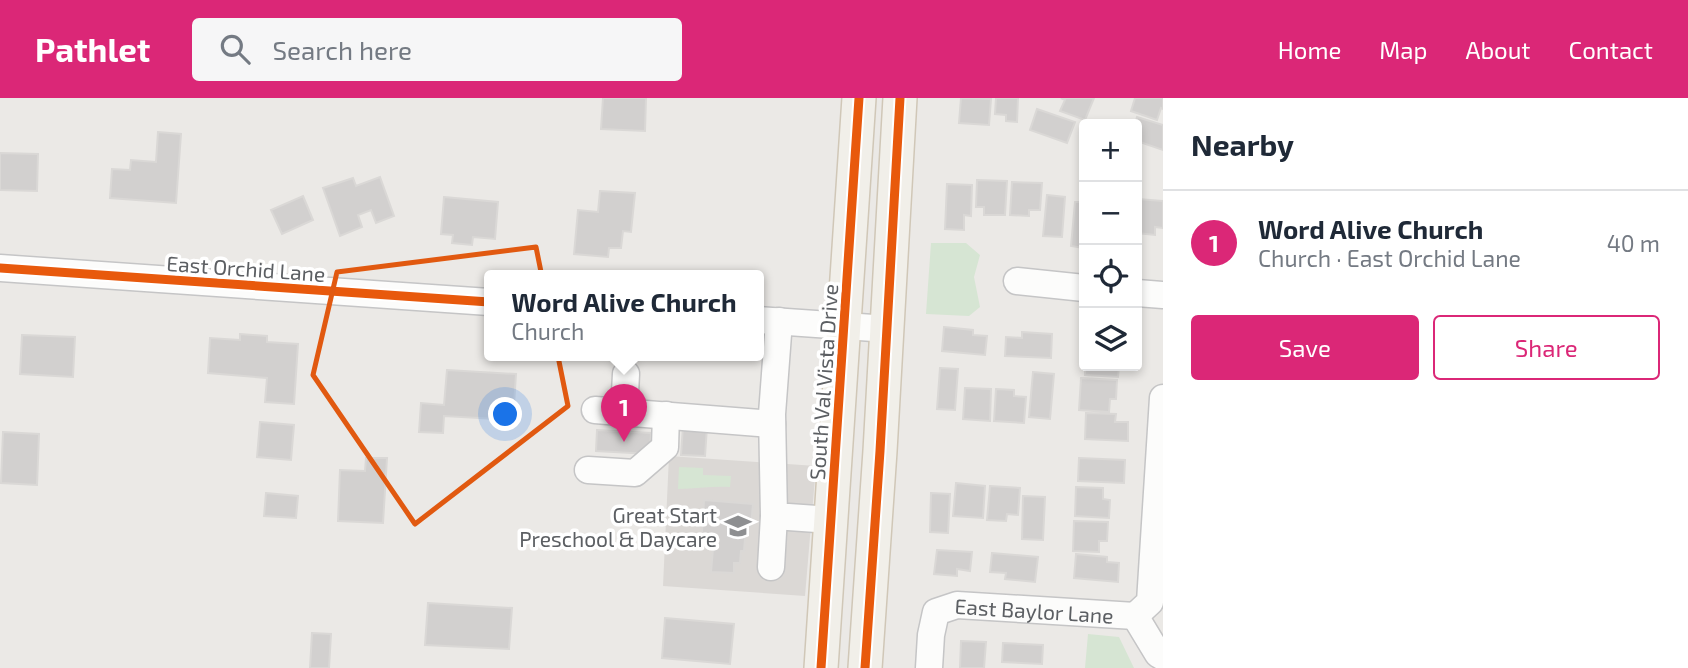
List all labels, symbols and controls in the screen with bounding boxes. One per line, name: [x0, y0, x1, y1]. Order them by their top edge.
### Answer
search box: [192, 18, 682, 81]
text: Pathlet: [35, 29, 150, 69]
icon: search: [216, 30, 254, 68]
text: Search here: [272, 34, 412, 65]
text: Home: [1278, 35, 1341, 64]
text: Map: [1379, 35, 1427, 64]
text: About: [1465, 35, 1531, 64]
text: Contact: [1569, 35, 1653, 64]
map controls: [1079, 119, 1142, 371]
button: +: [1079, 119, 1142, 182]
text: Nearby: [1191, 126, 1294, 162]
button: −: [1079, 182, 1142, 245]
text: Word Alive Church: [1258, 213, 1483, 244]
text: 1: [1209, 229, 1219, 257]
text: 40 m: [1607, 229, 1660, 257]
text: Church · East Orchid Lane: [1258, 244, 1521, 272]
button: locate: [1079, 245, 1142, 308]
street label: East Orchid Lane: [166, 250, 326, 286]
popup: [484, 270, 764, 361]
street label: South Val Vista Drive: [804, 283, 842, 481]
text: Word Alive Church: [511, 286, 737, 317]
button: layers: [1079, 308, 1142, 371]
button: Save: [1191, 315, 1419, 380]
button: Share: [1433, 315, 1660, 380]
text: Church: [511, 317, 584, 345]
pin: 1: [601, 384, 647, 442]
your location: [488, 397, 522, 431]
place label: Great Start Preschool & Daycare: [519, 502, 717, 551]
school or university icon: Great Start Preschool & Daycare: [723, 511, 753, 541]
street label: East Baylor Lane: [954, 592, 1114, 627]

